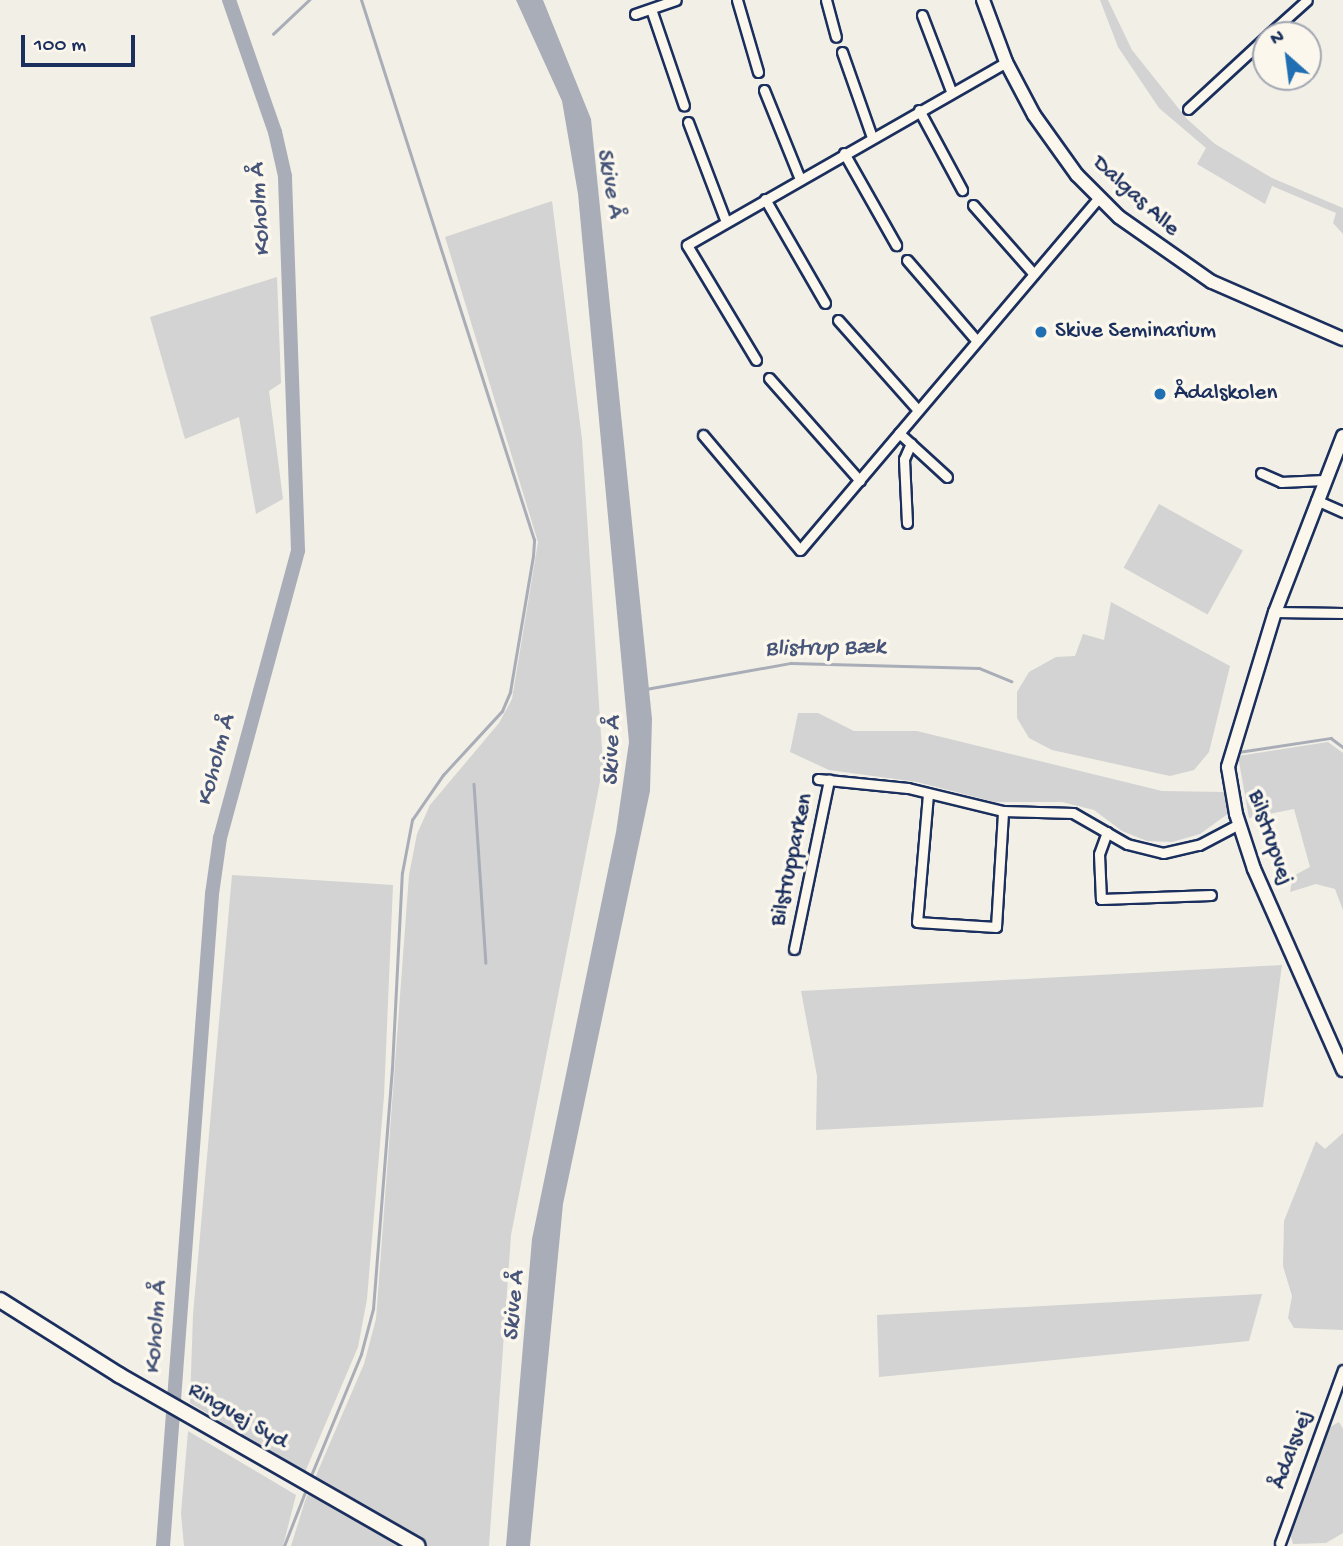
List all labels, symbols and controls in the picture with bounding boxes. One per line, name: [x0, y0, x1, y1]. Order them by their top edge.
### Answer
scale bar: [24, 21, 138, 65]
north arrow: [1252, 21, 1322, 91]
text: N: [1267, 26, 1289, 52]
text: 100 m: [34, 34, 86, 59]
water label: Skive Å: [589, 146, 629, 220]
street label: Dalgas Alle: [1086, 151, 1184, 243]
water label: Koholm Å: [243, 163, 279, 257]
place label: Skive Seminarium: [1055, 318, 1216, 346]
marker: Skive Seminarium: [1033, 324, 1049, 340]
place label: Ådalskolen: [1174, 380, 1277, 408]
marker: Ådalskolen: [1152, 386, 1168, 402]
water label: Blistrup Bæk: [765, 634, 885, 664]
water label: Koholm Å: [191, 712, 243, 810]
water label: Skive Å: [597, 716, 629, 786]
street label: Bilstrupvej: [1240, 787, 1298, 889]
street label: Bilstrupparken: [765, 791, 821, 929]
water label: Skive Å: [498, 1270, 532, 1342]
water label: Koholm Å: [139, 1281, 175, 1375]
street label: Ringvej Syd: [182, 1377, 292, 1457]
street label: Ådalsvej: [1266, 1407, 1320, 1493]

